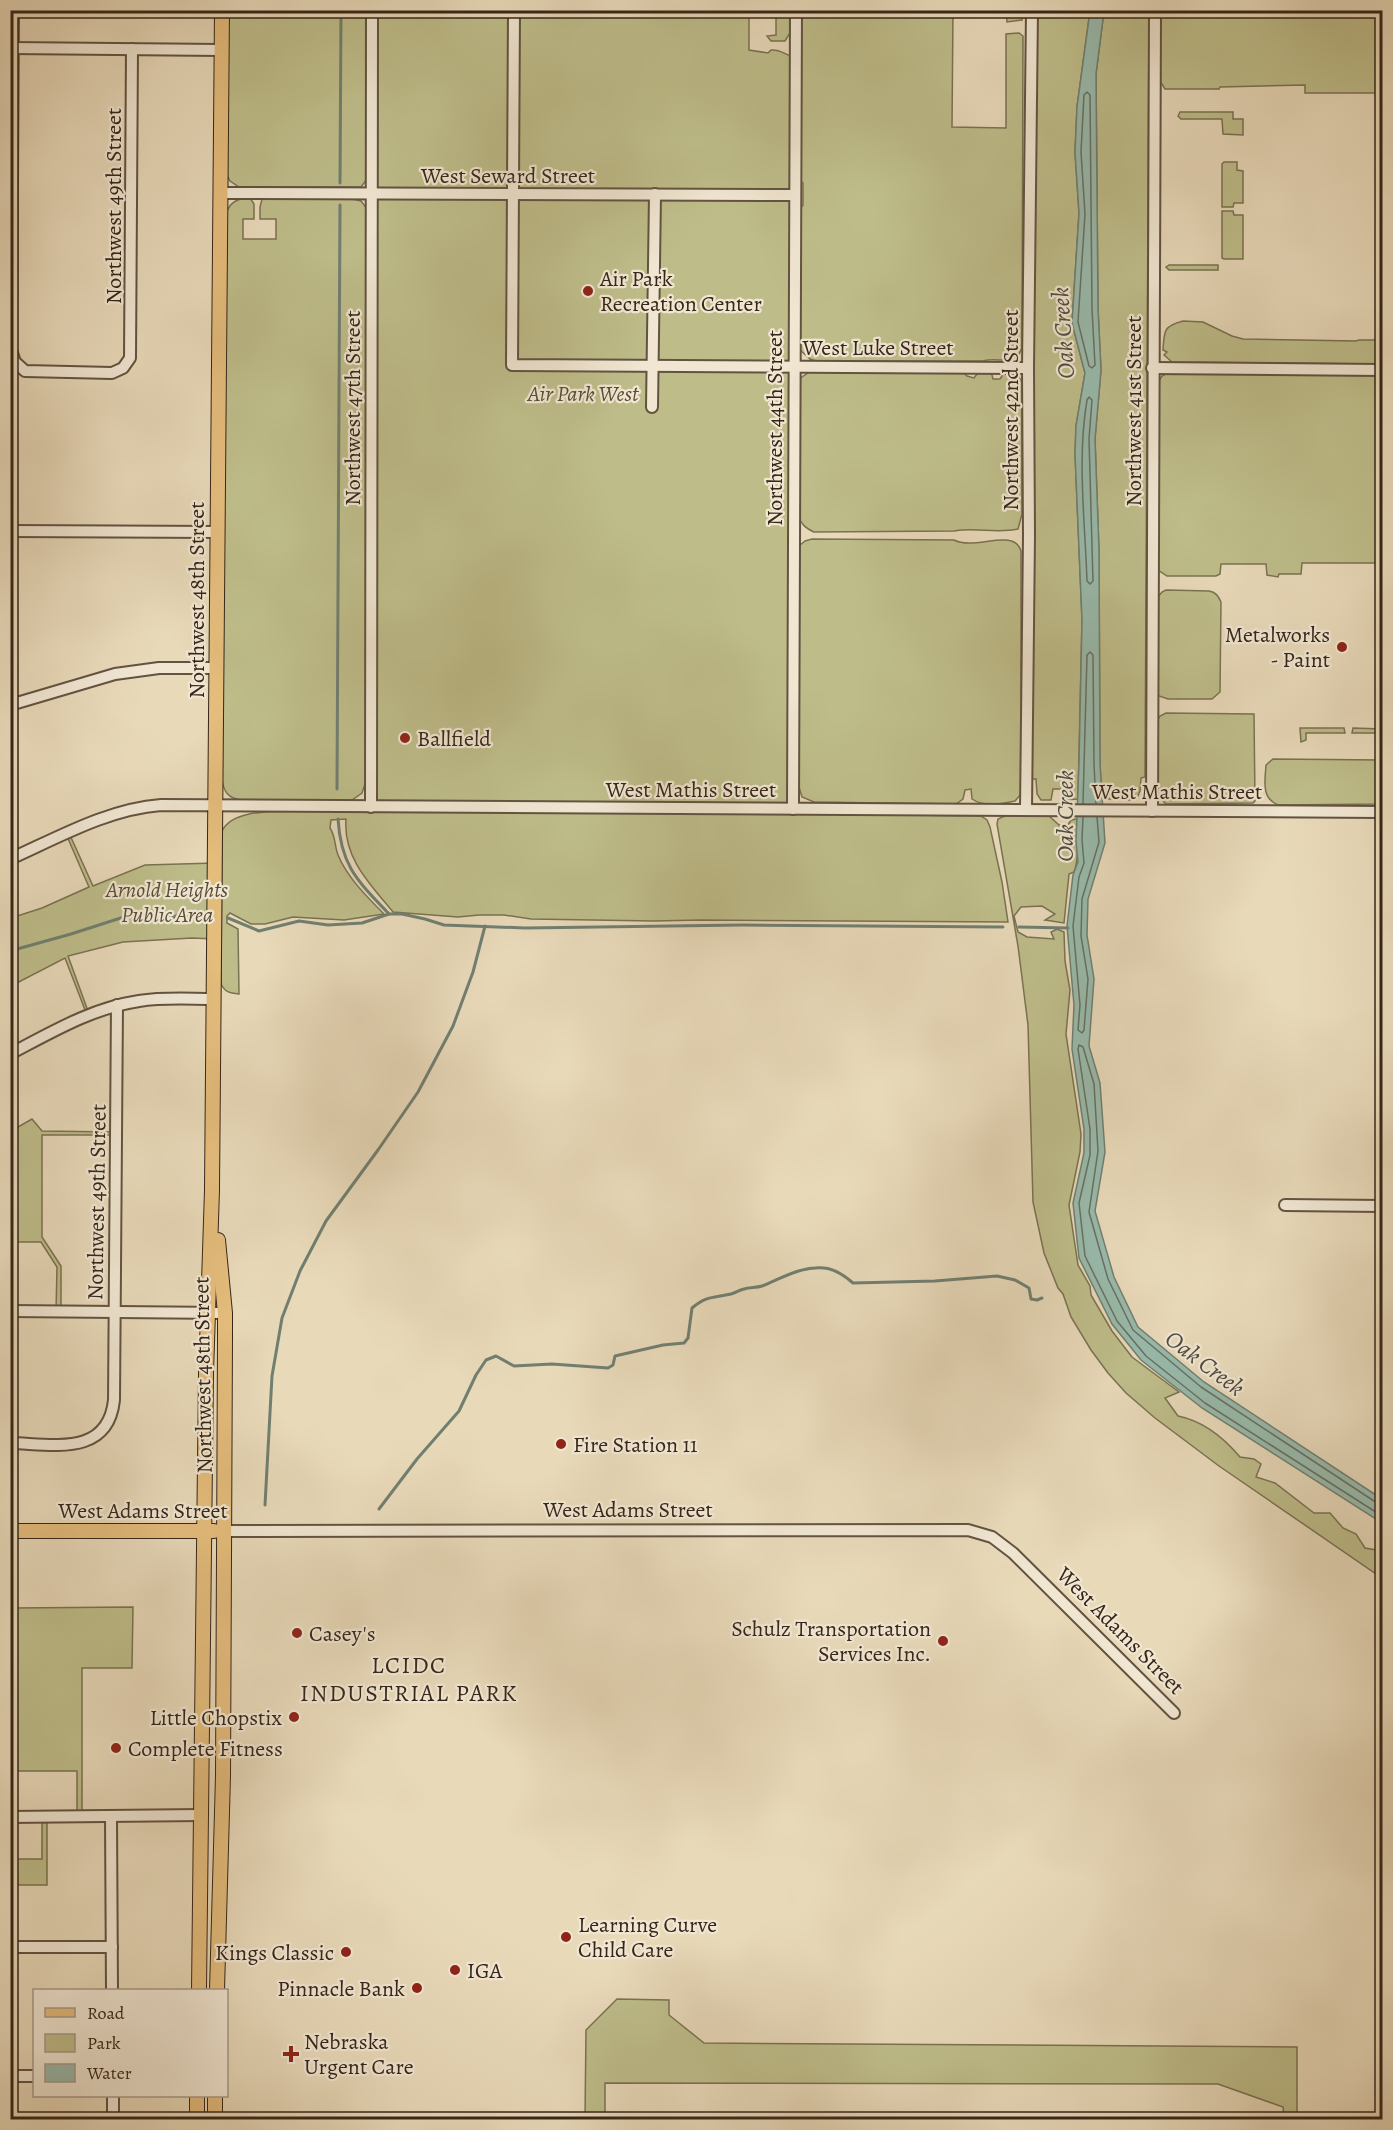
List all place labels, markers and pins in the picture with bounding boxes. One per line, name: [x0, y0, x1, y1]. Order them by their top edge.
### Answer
place label: Air Park Recreation Center: [599, 264, 762, 319]
marker: Air Park Recreation Center: [581, 284, 595, 298]
place label: Metalworks - Paint: [1225, 620, 1330, 675]
marker: Metalworks - Paint: [1335, 640, 1349, 654]
place label: Ballfield: [417, 724, 491, 754]
marker: Ballfield: [398, 731, 412, 745]
place label: Fire Station 11: [573, 1430, 698, 1460]
marker: Fire Station 11: [554, 1437, 568, 1451]
place label: Schulz Transportation Services Inc.: [731, 1614, 931, 1669]
place label: Casey's: [309, 1619, 376, 1649]
marker: Casey's: [290, 1626, 304, 1640]
marker: Schulz Transportation Services Inc.: [936, 1634, 950, 1648]
place label: Little Chopstix: [150, 1703, 283, 1733]
marker: Little Chopstix: [287, 1710, 301, 1724]
place label: Complete Fitness: [128, 1734, 283, 1764]
marker: Complete Fitness: [109, 1741, 123, 1755]
place label: Learning Curve Child Care: [578, 1910, 717, 1965]
marker: Learning Curve Child Care: [559, 1930, 573, 1944]
place label: Kings Classic: [215, 1938, 334, 1968]
marker: Kings Classic: [339, 1945, 353, 1959]
place label: IGA: [467, 1956, 504, 1986]
marker: IGA: [448, 1963, 462, 1977]
place label: Pinnacle Bank: [277, 1974, 405, 2004]
marker: Pinnacle Bank: [410, 1981, 424, 1995]
place label: Nebraska Urgent Care: [304, 2027, 414, 2082]
marker: Nebraska Urgent Care: [282, 2045, 300, 2063]

